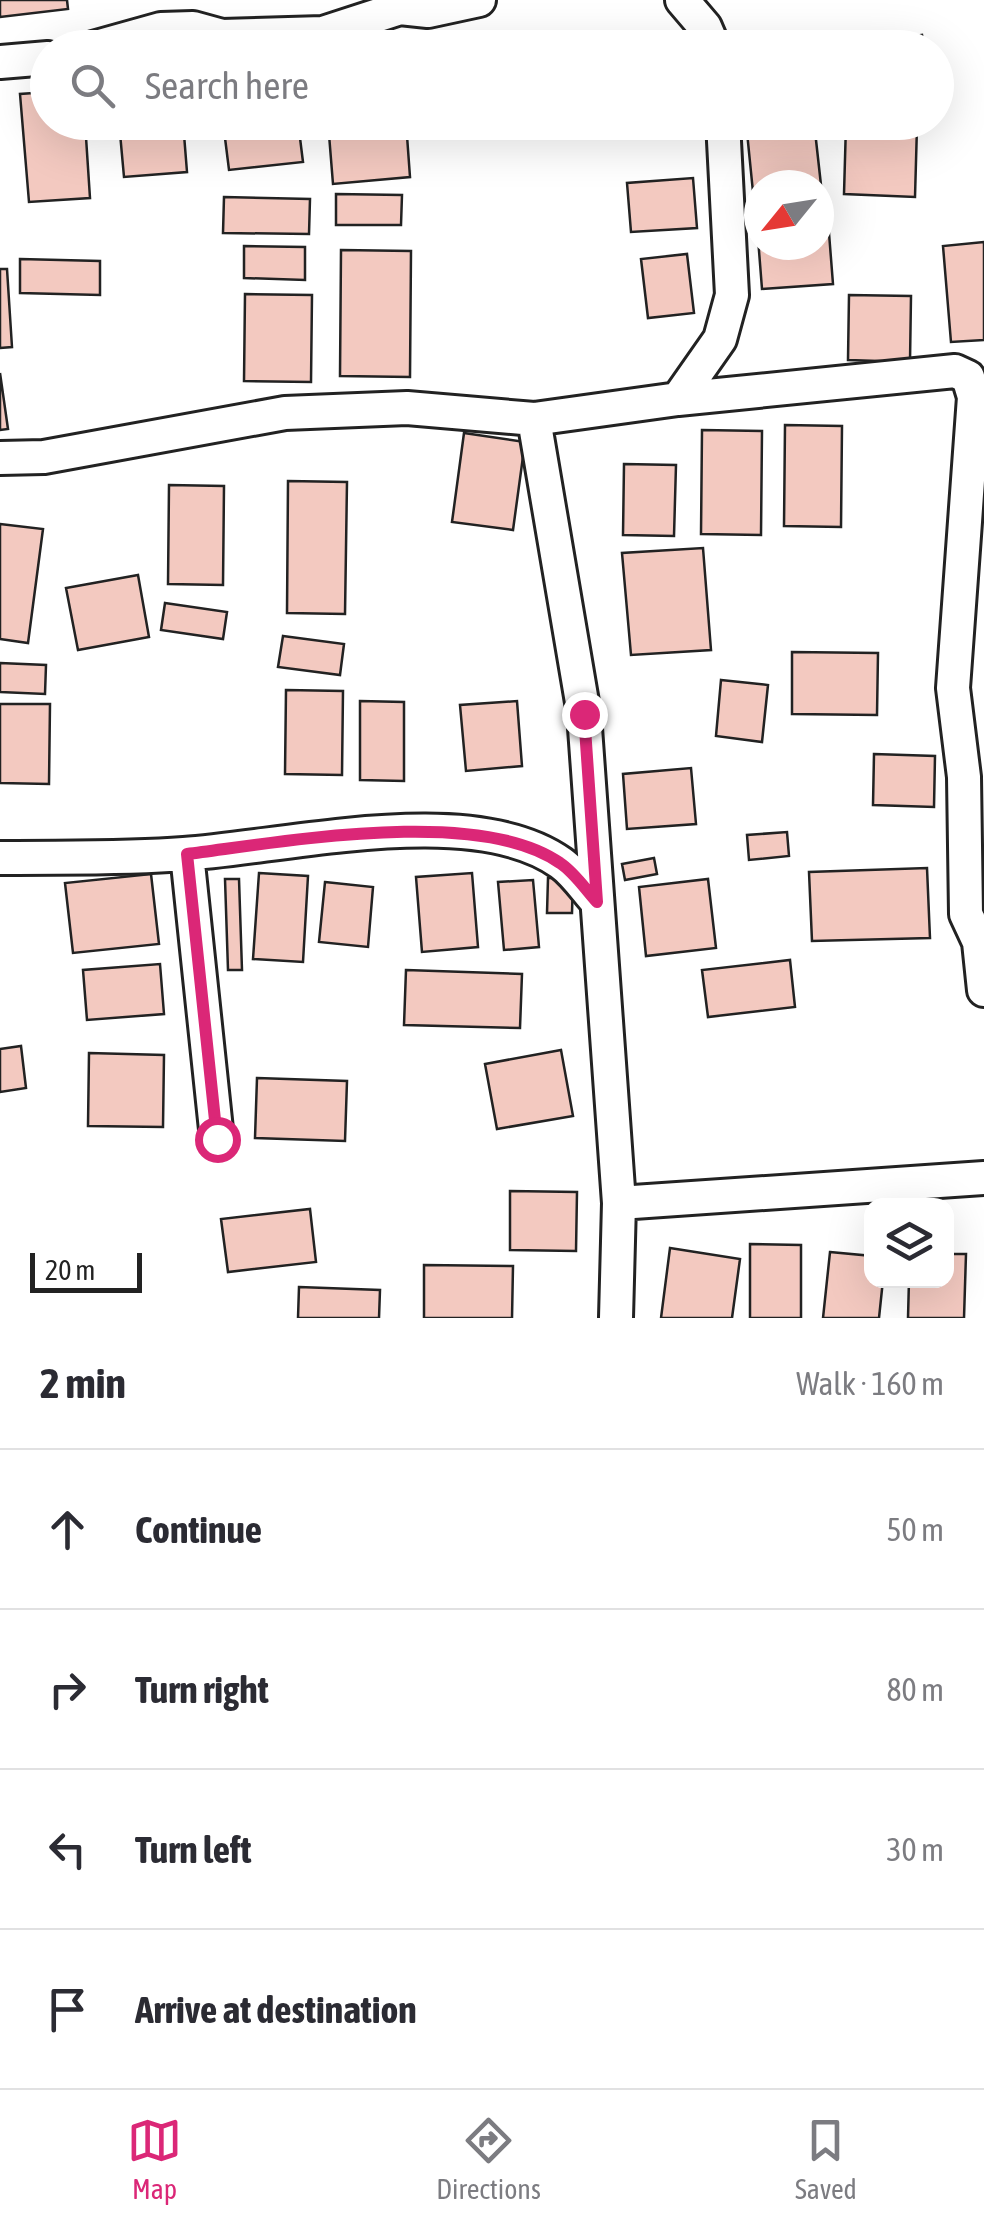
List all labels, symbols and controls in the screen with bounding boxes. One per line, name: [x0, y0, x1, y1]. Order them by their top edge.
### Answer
search box: [30, 30, 954, 140]
icon: search: [65, 58, 120, 113]
text: Search here: [145, 64, 309, 107]
north arrow: [744, 170, 834, 260]
route end: [562, 692, 608, 738]
route start: [195, 1117, 241, 1163]
map controls: [864, 1198, 954, 1288]
button: layers: [864, 1198, 954, 1288]
scale bar: [30, 1248, 142, 1292]
text: 20 m: [45, 1254, 95, 1286]
text: 2 min: [40, 1359, 126, 1407]
text: Walk · 160 m: [796, 1365, 944, 1402]
icon: ahead: [40, 1502, 95, 1557]
text: Continue: [135, 1508, 262, 1551]
text: 50 m: [886, 1511, 944, 1548]
icon: right: [40, 1662, 95, 1717]
text: Turn right: [135, 1668, 269, 1711]
text: 80 m: [886, 1671, 944, 1708]
icon: left: [40, 1822, 95, 1877]
text: Turn left: [135, 1828, 251, 1871]
text: 30 m: [886, 1831, 944, 1868]
icon: arrive: [40, 1982, 95, 2037]
text: Arrive at destination: [135, 1988, 417, 2031]
tab: Map: [127, 2113, 182, 2205]
tab: Directions: [436, 2113, 541, 2205]
tab: Saved: [795, 2113, 857, 2205]

